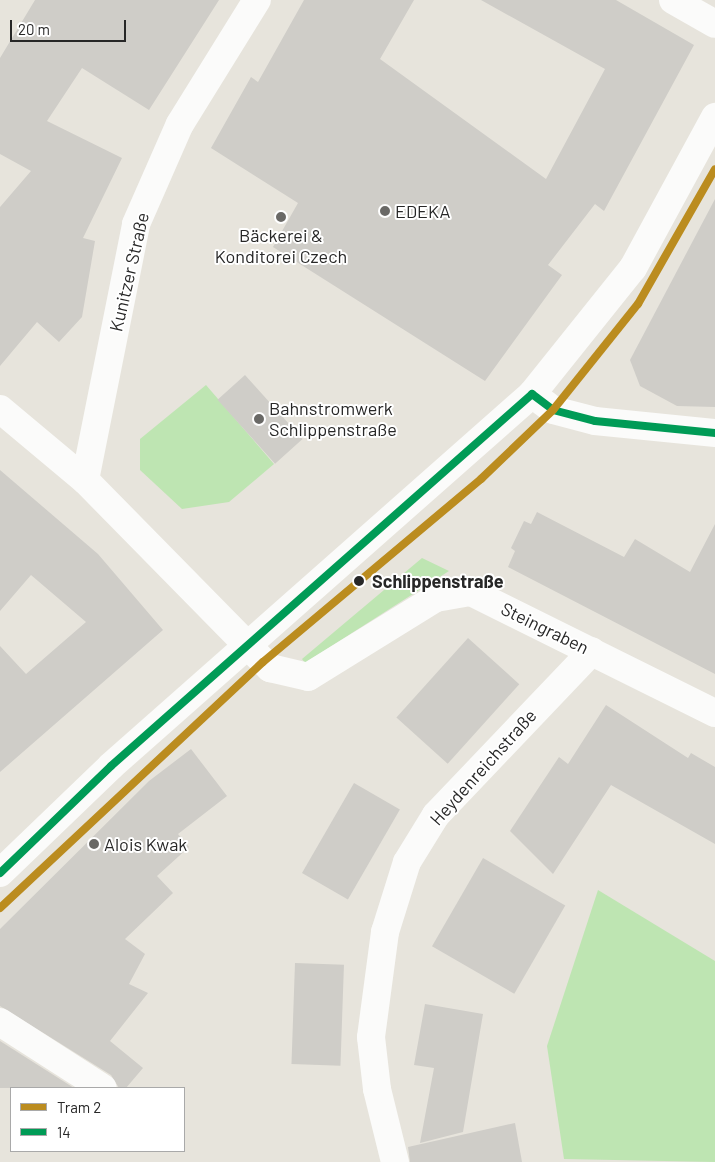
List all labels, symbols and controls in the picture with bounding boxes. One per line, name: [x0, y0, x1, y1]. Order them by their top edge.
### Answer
scale bar: [12, 10, 129, 42]
text: 20 m: [18, 20, 50, 38]
place label: EDEKA: [395, 200, 450, 222]
marker: EDEKA: [379, 205, 391, 217]
street label: Kunitzer Straße: [105, 210, 153, 334]
marker: Bäckerei & Konditorei Czech: [275, 211, 287, 223]
place label: Bäckerei & Konditorei Czech: [215, 225, 347, 268]
place label: Bahnstromwerk Schlippenstraße: [269, 398, 397, 440]
marker: Bahnstromwerk Schlippenstraße: [253, 413, 265, 425]
place label: Schlippenstraße: [372, 570, 504, 592]
marker: Schlippenstraße: [350, 572, 368, 590]
street label: Steingraben: [498, 597, 592, 659]
street label: Heydenreichstraße: [425, 705, 541, 829]
place label: Alois Kwak: [104, 833, 187, 855]
marker: Alois Kwak: [88, 838, 100, 850]
legend: [10, 1087, 185, 1152]
text: Tram 2: [57, 1098, 101, 1116]
text: 14: [57, 1123, 71, 1141]

